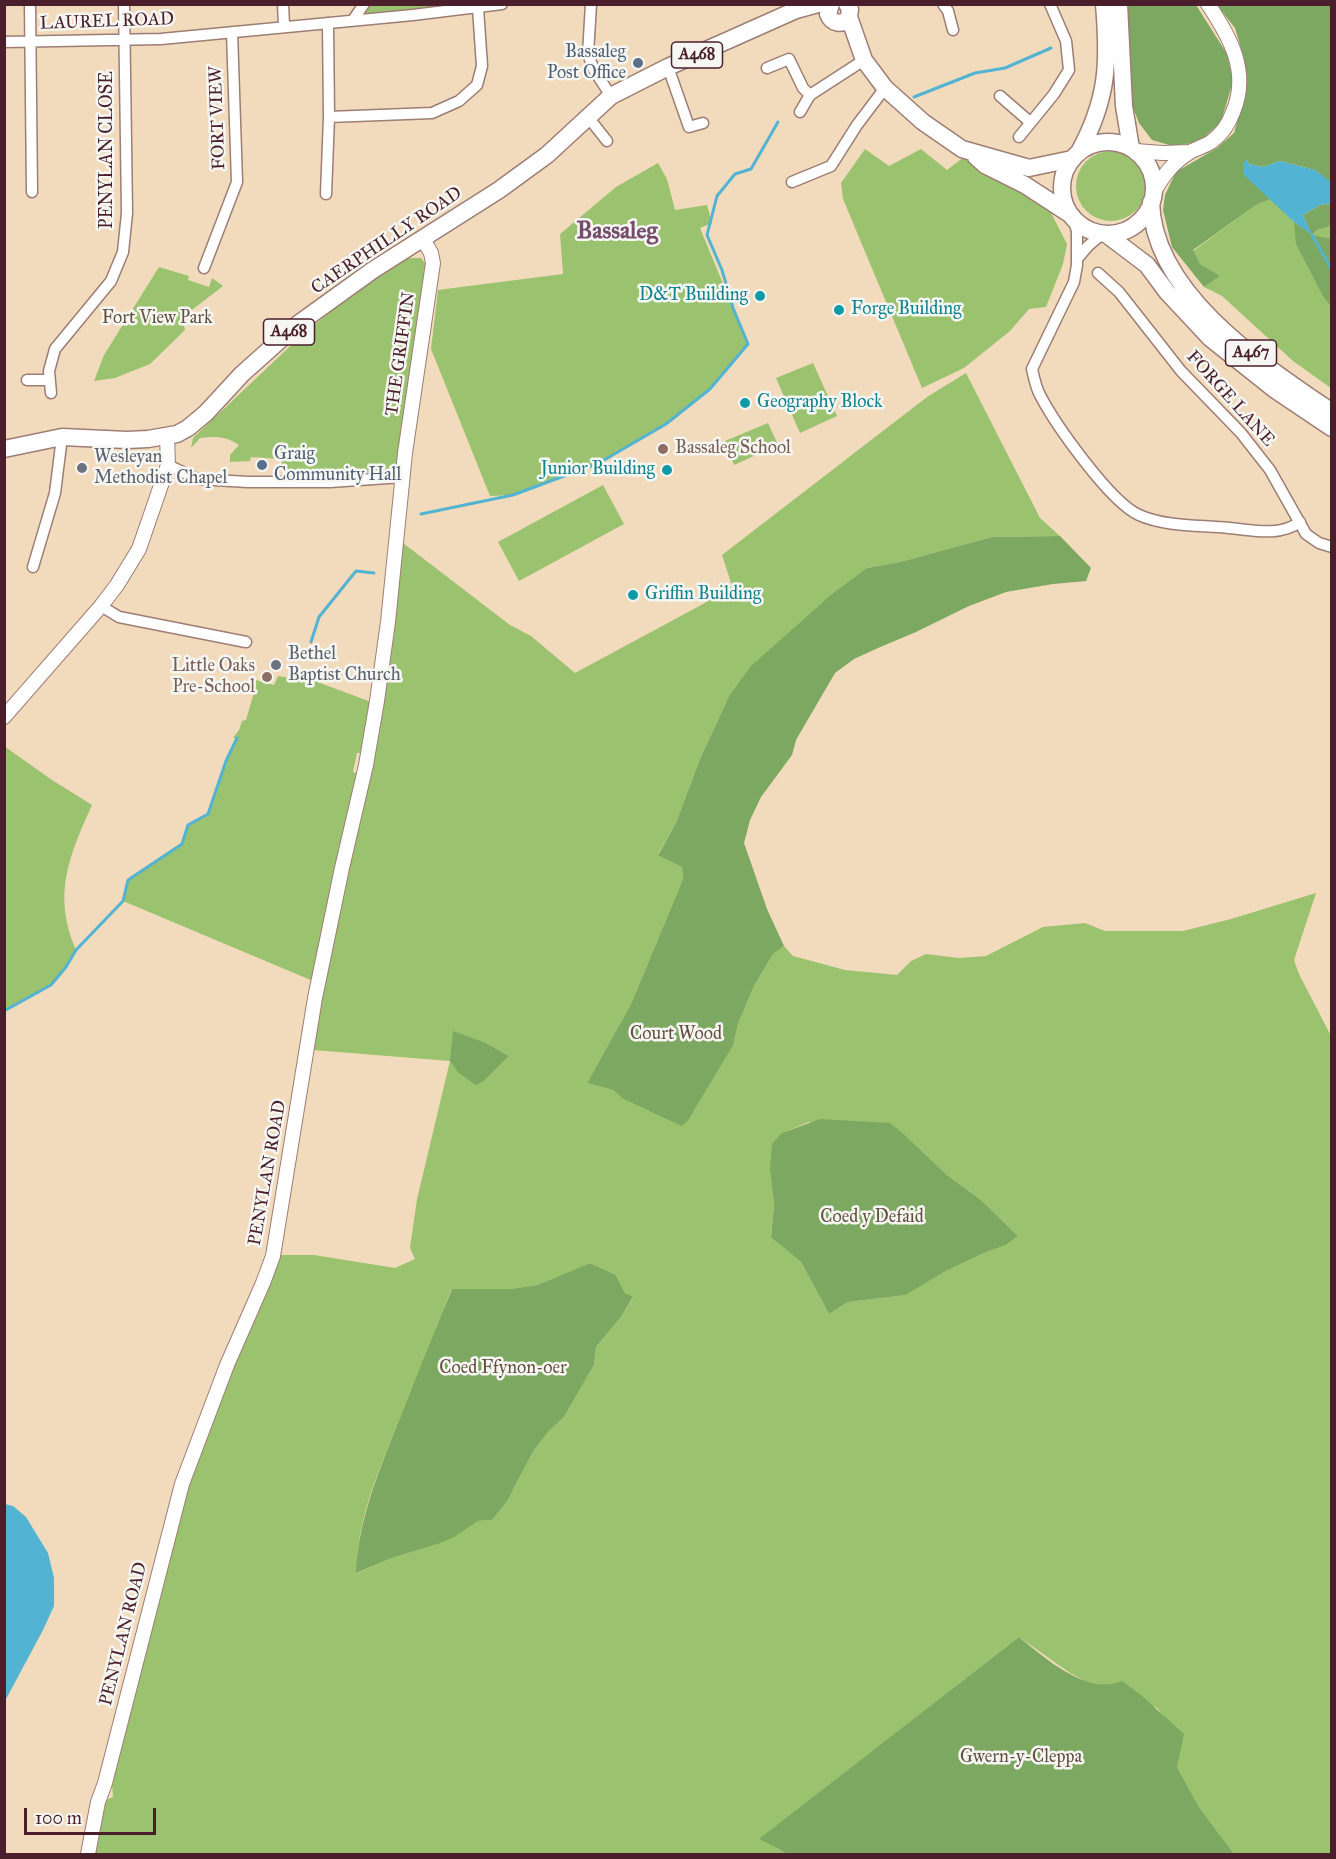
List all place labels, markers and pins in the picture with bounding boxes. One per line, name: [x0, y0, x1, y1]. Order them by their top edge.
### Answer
place label: Bassaleg Post Office: [547, 42, 626, 84]
marker: Bassaleg Post Office: [631, 56, 645, 70]
place label: D&T Building: [639, 285, 748, 307]
marker: D&T Building: [753, 289, 767, 303]
place label: Forge Building: [851, 299, 961, 321]
marker: Forge Building: [832, 303, 846, 317]
place label: Geography Block: [757, 392, 882, 414]
marker: Geography Block: [738, 396, 752, 410]
place label: Bassaleg School: [675, 438, 791, 460]
marker: Bassaleg School: [656, 442, 670, 456]
place label: Graig Community Hall: [274, 444, 401, 486]
place label: Wesleyan Methodist Chapel: [94, 447, 227, 490]
marker: Graig Community Hall: [255, 458, 269, 472]
place label: Junior Building: [541, 459, 655, 481]
marker: Wesleyan Methodist Chapel: [75, 461, 89, 475]
marker: Junior Building: [660, 463, 674, 477]
place label: Griffin Building: [645, 584, 761, 606]
marker: Griffin Building: [626, 588, 640, 602]
place label: Bethel Baptist Church: [288, 644, 401, 686]
place label: Little Oaks Pre-School: [172, 656, 255, 698]
marker: Bethel Baptist Church: [269, 658, 283, 672]
marker: Little Oaks Pre-School: [260, 670, 274, 684]

